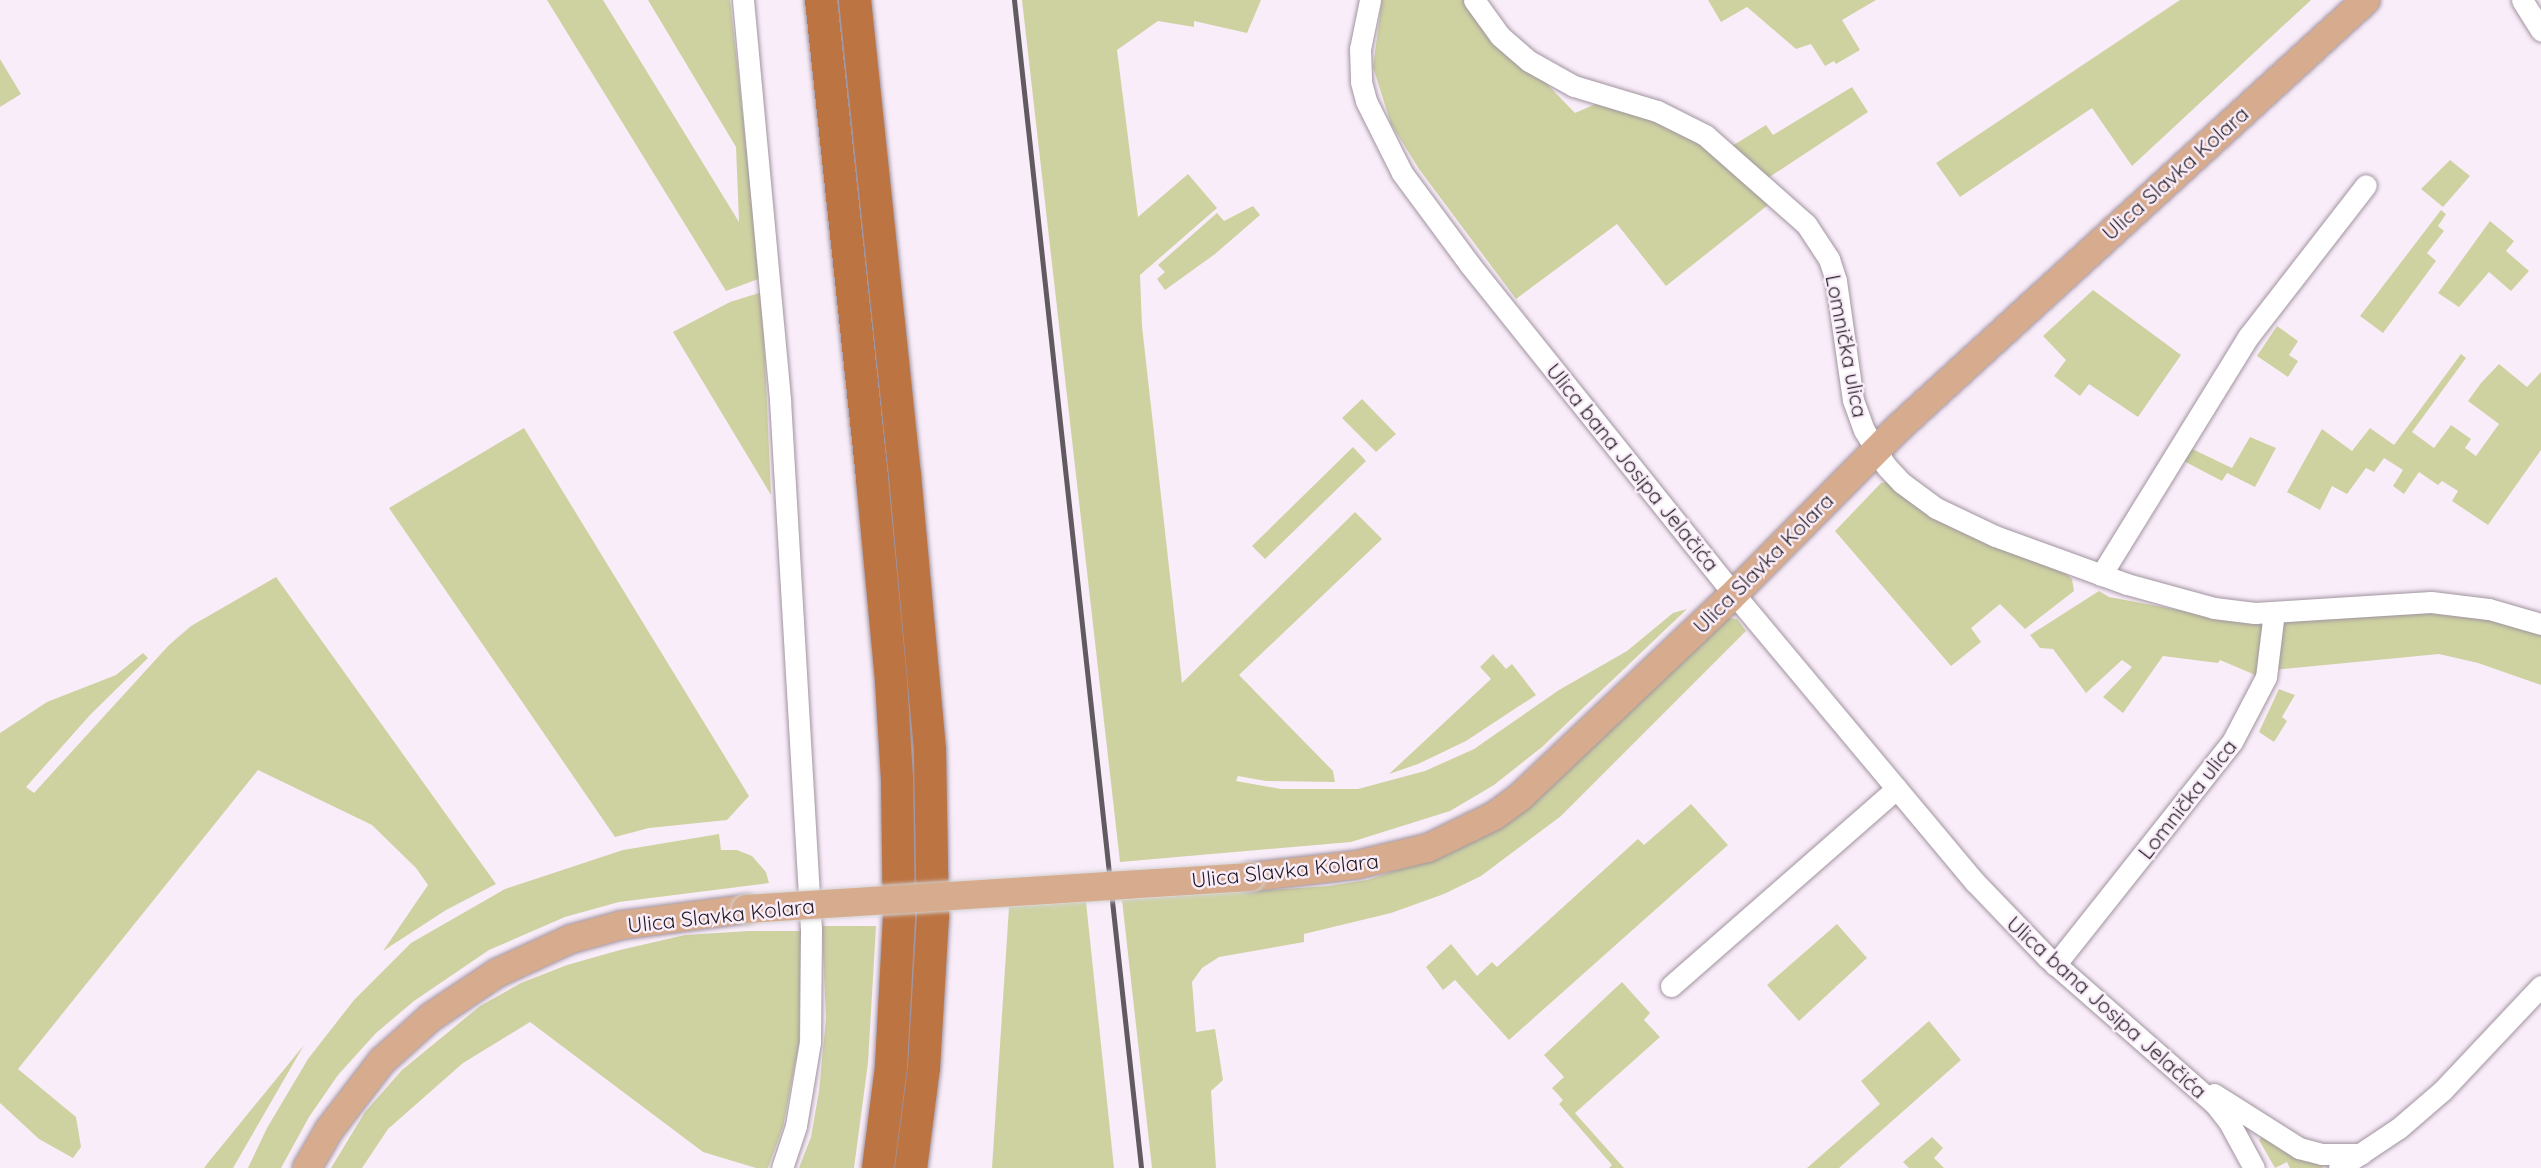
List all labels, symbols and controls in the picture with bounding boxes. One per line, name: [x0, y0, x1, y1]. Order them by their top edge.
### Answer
street label: Ulica Slavka Kolara: [2097, 101, 2253, 245]
street label: Lomnička ulica: [1821, 272, 1873, 420]
street label: Ulica bana Josipa Jelačića: [1541, 358, 1725, 576]
street label: Ulica Slavka Kolara: [1688, 488, 1838, 638]
street label: Lomnička ulica: [2132, 734, 2242, 864]
street label: Ulica Slavka Kolara: [1190, 848, 1380, 892]
street label: Ulica Slavka Kolara: [626, 893, 816, 937]
street label: Ulica bana Josipa Jelačića: [2002, 911, 2212, 1103]

